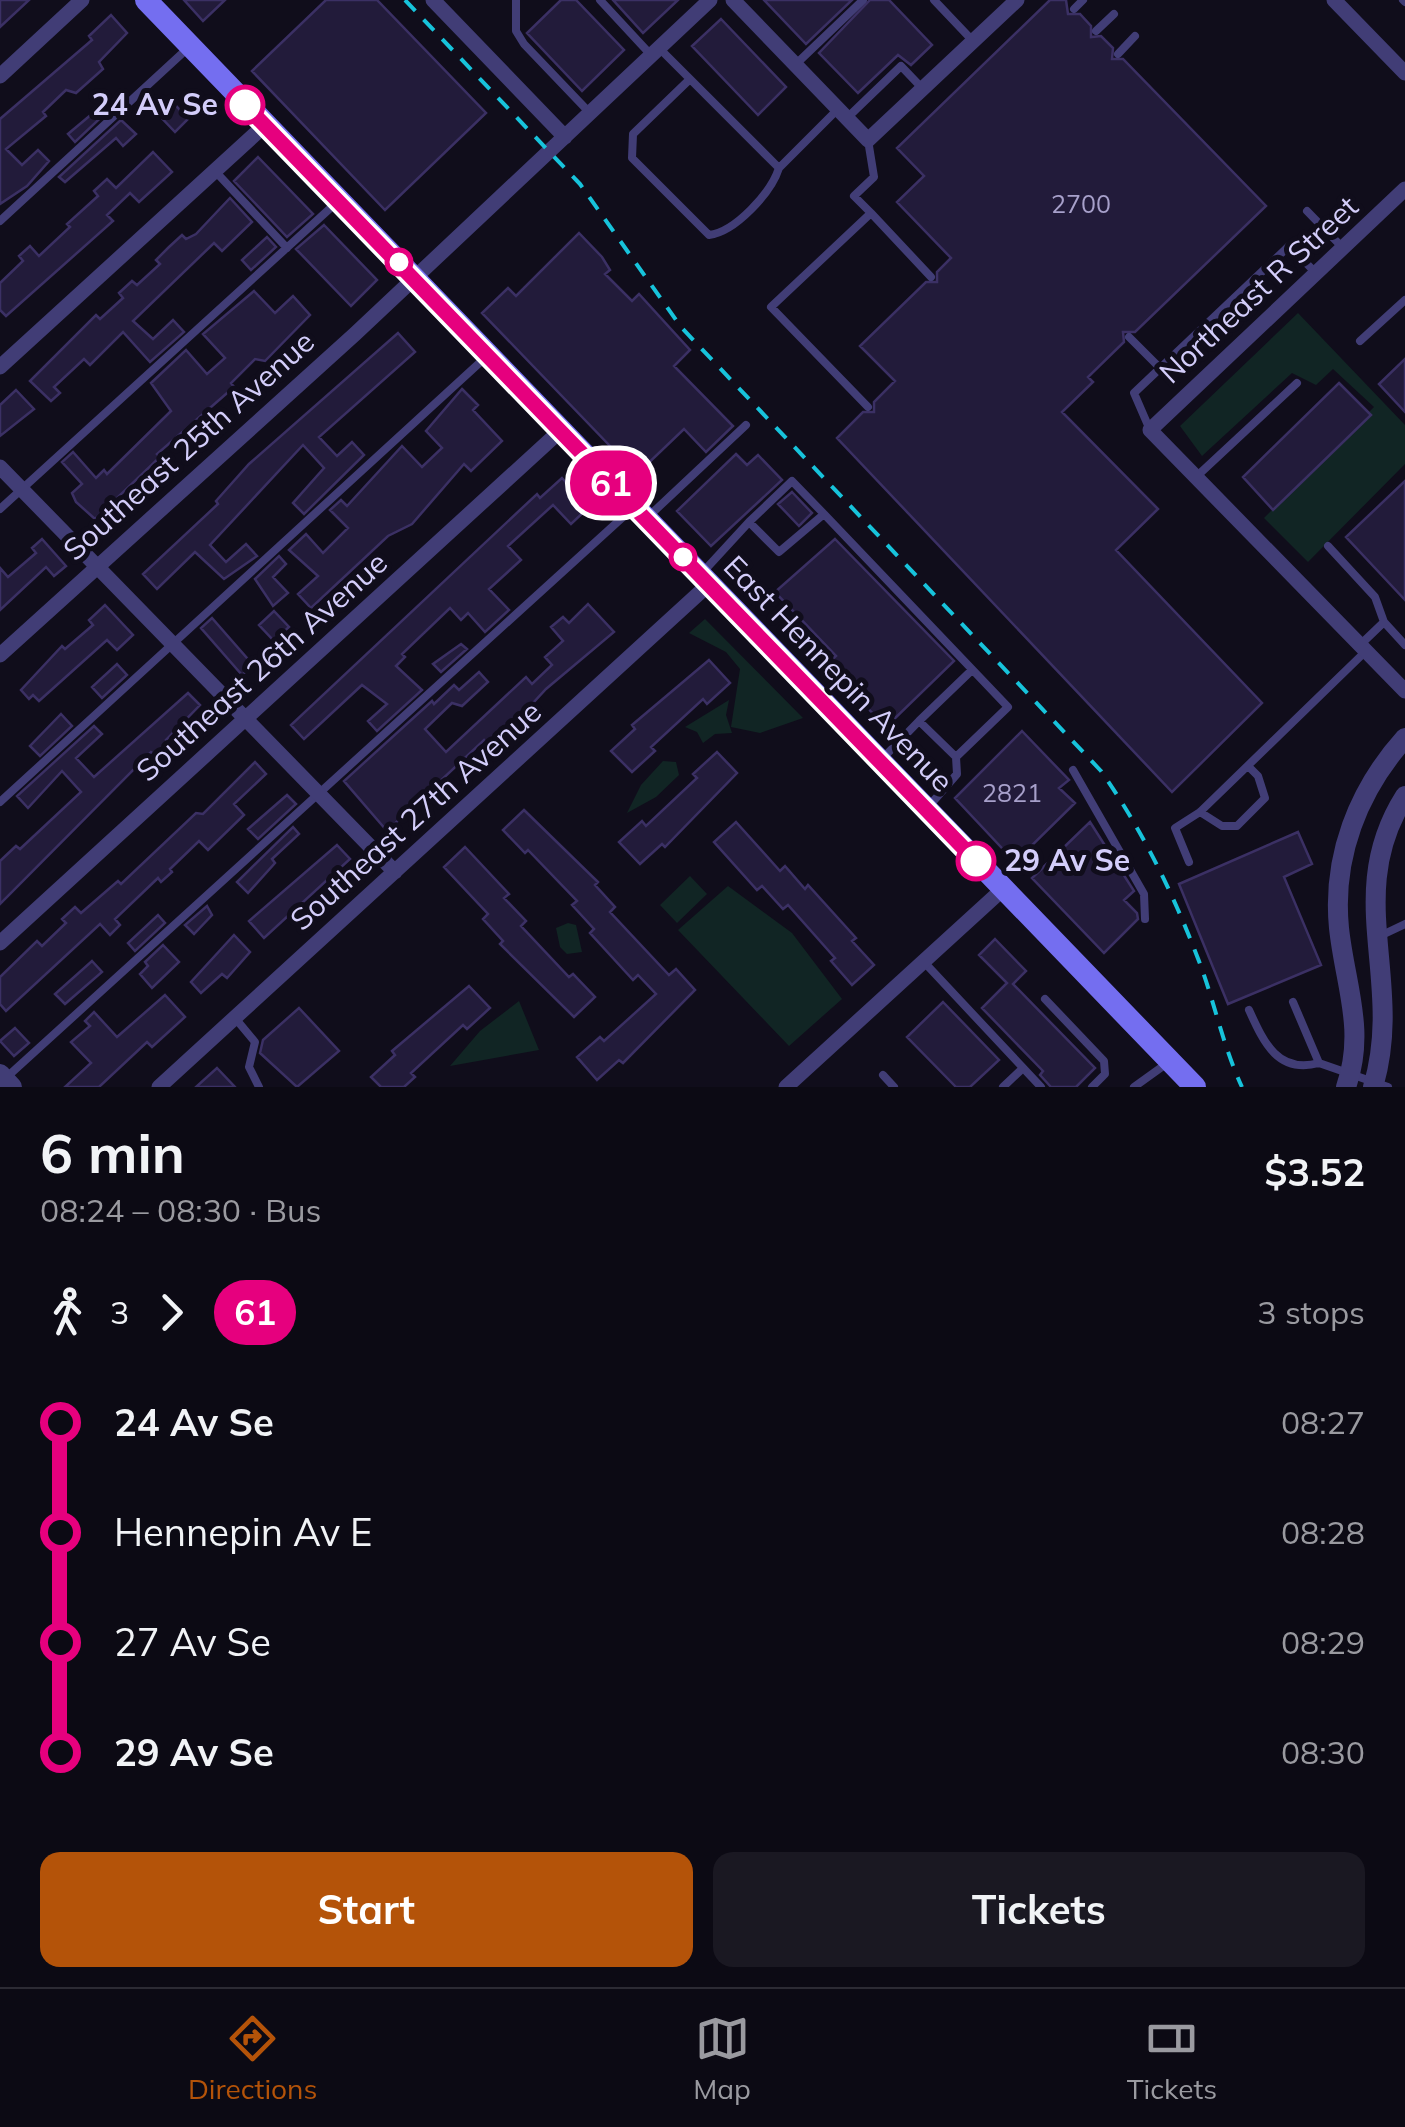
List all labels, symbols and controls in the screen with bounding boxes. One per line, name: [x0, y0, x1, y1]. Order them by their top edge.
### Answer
place label: 24 Av Se: [92, 85, 218, 123]
marker: 24 Av Se: [226, 86, 264, 124]
street label: Northeast R Street: [1151, 187, 1366, 391]
house number: 2700: [1051, 188, 1111, 219]
unlabelled marker: [386, 249, 412, 275]
street label: Southeast 25th Avenue: [55, 322, 322, 568]
line badge: 61: [566, 450, 656, 516]
text: 61: [590, 461, 632, 505]
street label: Southeast 26th Avenue: [128, 543, 395, 789]
unlabelled marker: [670, 544, 696, 570]
street label: East Hennepin Avenue: [716, 547, 962, 800]
street label: Southeast 27th Avenue: [282, 692, 549, 938]
house number: 2821: [982, 777, 1042, 808]
place label: 29 Av Se: [1004, 841, 1130, 879]
marker: 29 Av Se: [957, 842, 995, 880]
text: 6 min: [40, 1118, 185, 1187]
text: $3.52: [1264, 1148, 1365, 1196]
text: 08:24 – 08:30 · Bus: [40, 1190, 321, 1230]
icon: walk: [40, 1285, 95, 1340]
icon: forward: [144, 1285, 199, 1340]
text: 61: [234, 1290, 276, 1334]
text: 3: [110, 1292, 129, 1332]
text: 3 stops: [1257, 1292, 1365, 1332]
text: 24 Av Se: [114, 1398, 274, 1446]
text: 08:27: [1281, 1402, 1365, 1442]
text: Hennepin Av E: [114, 1508, 372, 1556]
text: 08:28: [1281, 1512, 1365, 1552]
text: 27 Av Se: [114, 1618, 271, 1666]
text: 08:29: [1281, 1622, 1365, 1662]
text: 29 Av Se: [114, 1728, 274, 1776]
text: 08:30: [1281, 1732, 1365, 1772]
button: Start: [40, 1852, 693, 1967]
button: Tickets: [713, 1852, 1365, 1967]
tab: Directions: [188, 2011, 317, 2106]
tab: Map: [693, 2011, 751, 2106]
tab: Tickets: [1127, 2011, 1217, 2106]

